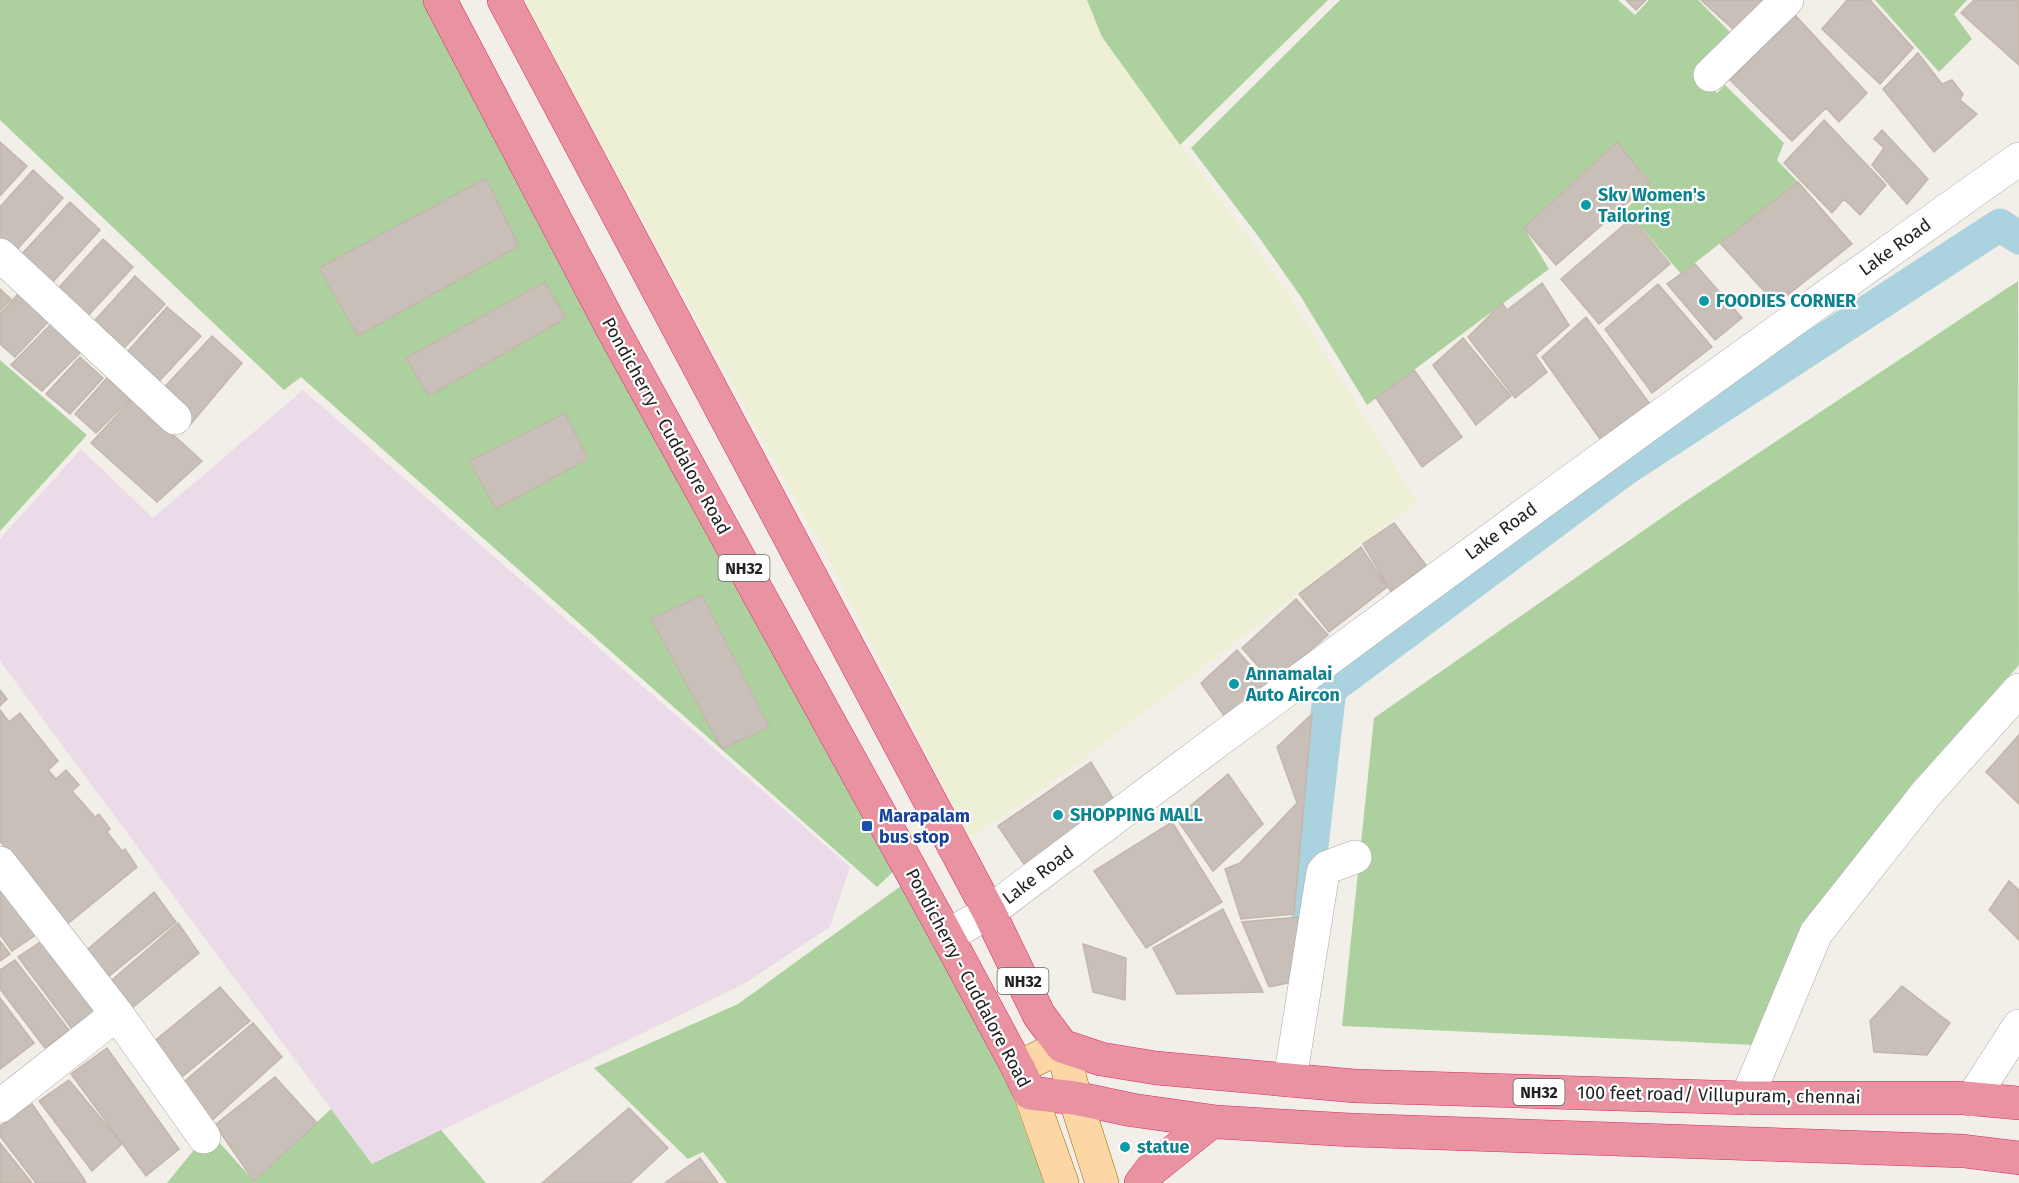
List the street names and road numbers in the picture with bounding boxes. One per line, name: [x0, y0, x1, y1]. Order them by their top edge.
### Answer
street label: Lake Road: [1855, 213, 1935, 281]
street label: Pondicherry - Cuddalore Road: [597, 314, 735, 538]
street label: Lake Road: [1461, 497, 1541, 565]
road number: NH32: [718, 555, 770, 581]
street label: Lake Road: [998, 841, 1078, 909]
street label: Pondicherry - Cuddalore Road: [901, 865, 1035, 1091]
road number: NH32: [998, 968, 1048, 994]
road number: NH32: [1514, 1079, 1564, 1105]
street label: 100 feet road/ Villupuram, chennai: [1577, 1082, 1861, 1108]

